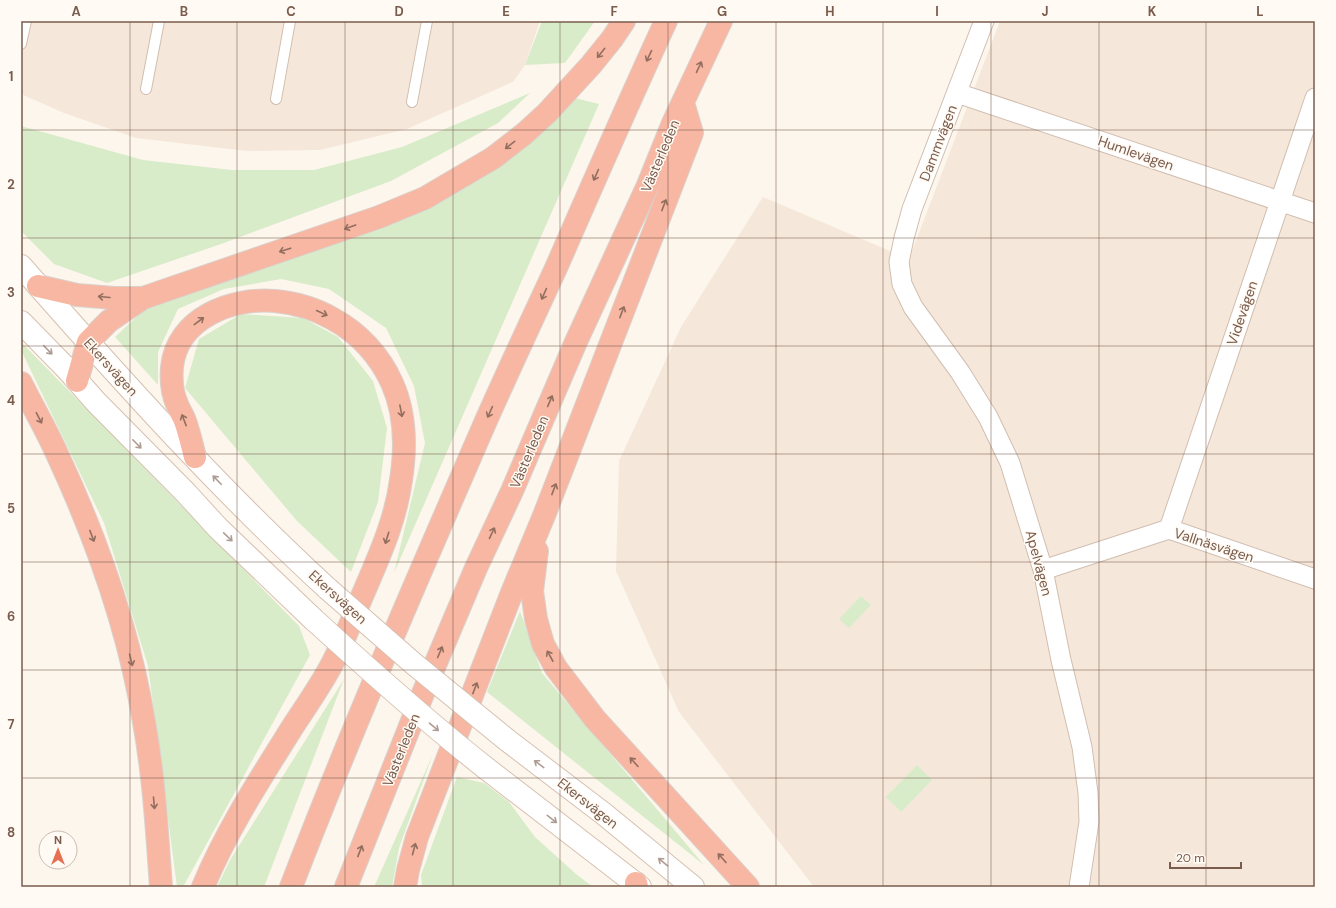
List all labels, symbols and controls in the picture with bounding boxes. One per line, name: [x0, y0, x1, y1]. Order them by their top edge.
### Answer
text: A: [71, 3, 81, 20]
text: B: [180, 3, 188, 20]
text: C: [286, 3, 296, 20]
text: D: [394, 3, 404, 20]
text: E: [502, 3, 510, 20]
text: F: [610, 3, 618, 20]
text: G: [717, 3, 727, 20]
text: H: [825, 3, 835, 20]
text: I: [935, 3, 939, 20]
text: J: [1041, 3, 1049, 20]
text: K: [1148, 3, 1157, 20]
text: L: [1256, 3, 1264, 20]
one-way arrow: [597, 47, 605, 58]
one-way arrow: [645, 50, 652, 62]
one-way arrow: [696, 62, 703, 74]
text: 1: [9, 68, 13, 85]
street label: Dammvägen: [915, 102, 961, 184]
street label: Västerleden: [637, 117, 683, 195]
street label: Humlevägen: [1096, 132, 1176, 174]
one-way arrow: [505, 141, 516, 149]
one-way arrow: [592, 169, 599, 181]
text: 2: [7, 176, 15, 193]
one-way arrow: [661, 199, 669, 211]
one-way arrow: [345, 224, 357, 232]
one-way arrow: [278, 247, 291, 254]
street label: Videvägen: [1223, 278, 1261, 348]
text: 3: [7, 284, 15, 301]
one-way arrow: [540, 288, 547, 300]
one-way arrow: [98, 294, 111, 301]
one-way arrow: [619, 307, 627, 319]
one-way arrow: [316, 310, 328, 317]
one-way arrow: [193, 317, 204, 326]
street label: Ekersvägen: [80, 334, 142, 400]
one-way arrow: [43, 345, 53, 355]
text: 4: [7, 392, 15, 409]
one-way arrow: [547, 396, 555, 408]
one-way arrow: [397, 404, 405, 417]
one-way arrow: [486, 406, 493, 418]
one-way arrow: [36, 412, 43, 424]
street label: Västerleden: [506, 413, 552, 491]
one-way arrow: [180, 414, 188, 426]
one-way arrow: [132, 439, 142, 449]
one-way arrow: [213, 475, 222, 486]
one-way arrow: [550, 484, 558, 496]
text: 5: [7, 500, 15, 517]
street label: Vallnäsvägen: [1172, 524, 1256, 566]
one-way arrow: [489, 528, 497, 540]
street label: Apelvägen: [1022, 528, 1056, 598]
one-way arrow: [89, 530, 97, 542]
one-way arrow: [382, 532, 390, 544]
one-way arrow: [223, 533, 233, 542]
street label: Ekersvägen: [305, 566, 371, 628]
text: 6: [7, 608, 15, 625]
one-way arrow: [437, 647, 445, 659]
one-way arrow: [545, 651, 553, 663]
one-way arrow: [128, 653, 136, 666]
one-way arrow: [472, 683, 480, 695]
street label: Västerleden: [378, 711, 424, 789]
text: 7: [8, 716, 15, 733]
one-way arrow: [429, 722, 439, 731]
one-way arrow: [630, 757, 639, 767]
one-way arrow: [533, 760, 544, 769]
street label: Ekersvägen: [554, 774, 622, 832]
one-way arrow: [151, 796, 158, 809]
one-way arrow: [546, 815, 557, 823]
text: 8: [7, 824, 15, 841]
north arrow: [38, 830, 78, 870]
text: N: [54, 833, 62, 847]
one-way arrow: [411, 843, 418, 856]
scale bar: [1170, 844, 1241, 870]
one-way arrow: [356, 845, 364, 857]
text: 20 m: [1176, 850, 1205, 866]
one-way arrow: [717, 853, 727, 863]
one-way arrow: [657, 858, 668, 867]

